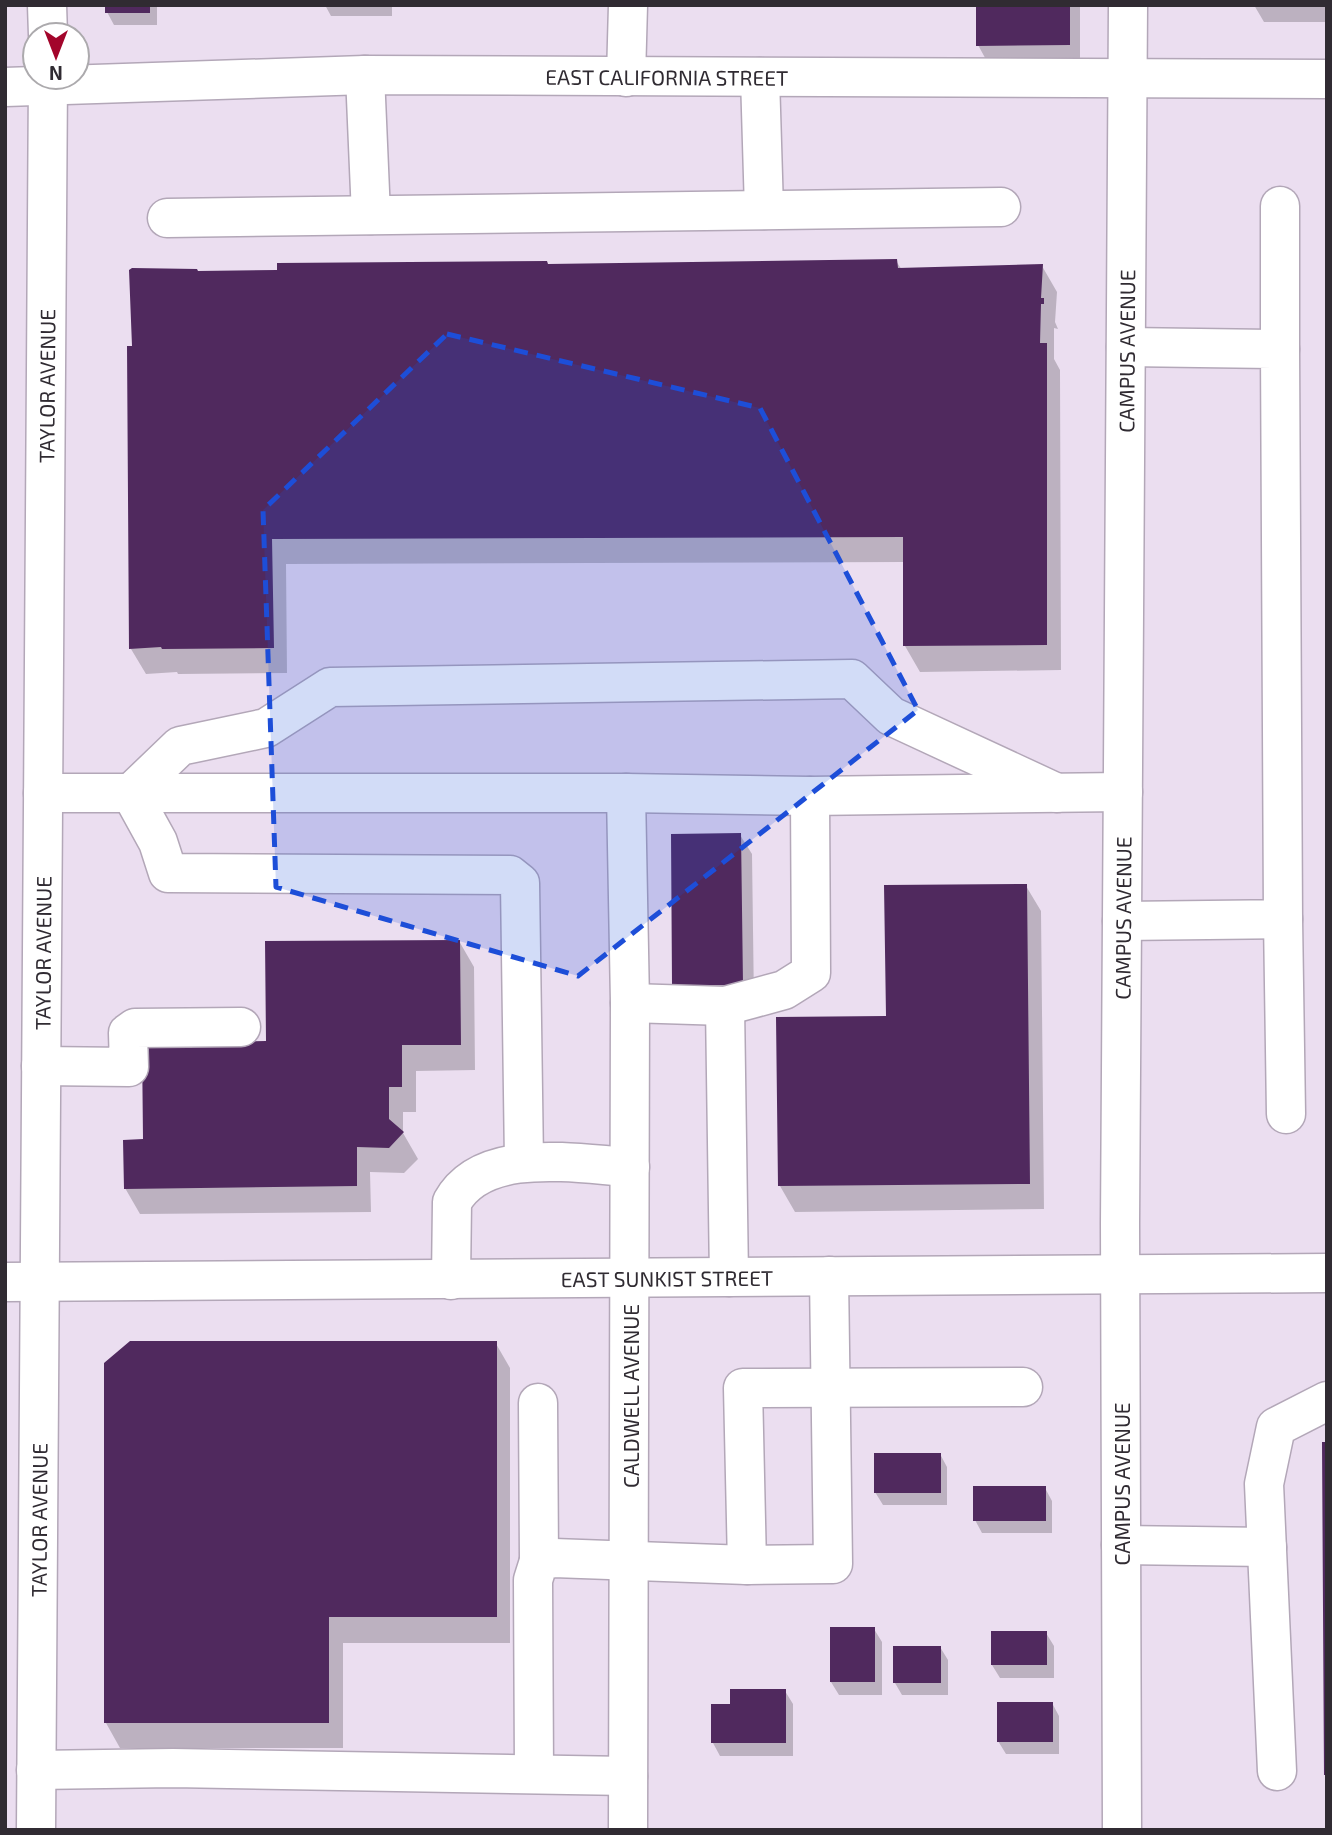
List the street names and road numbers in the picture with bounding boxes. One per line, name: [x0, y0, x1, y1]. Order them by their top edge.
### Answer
street label: EAST CALIFORNIA STREET: [545, 63, 788, 89]
street label: CAMPUS AVENUE: [1113, 269, 1139, 433]
street label: TAYLOR AVENUE: [33, 309, 59, 463]
street label: CAMPUS AVENUE: [1109, 836, 1135, 1000]
street label: TAYLOR AVENUE: [29, 876, 55, 1030]
street label: EAST SUNKIST STREET: [561, 1264, 773, 1291]
street label: CALDWELL AVENUE: [618, 1304, 643, 1488]
street label: CAMPUS AVENUE: [1109, 1402, 1134, 1566]
street label: TAYLOR AVENUE: [25, 1443, 51, 1597]

